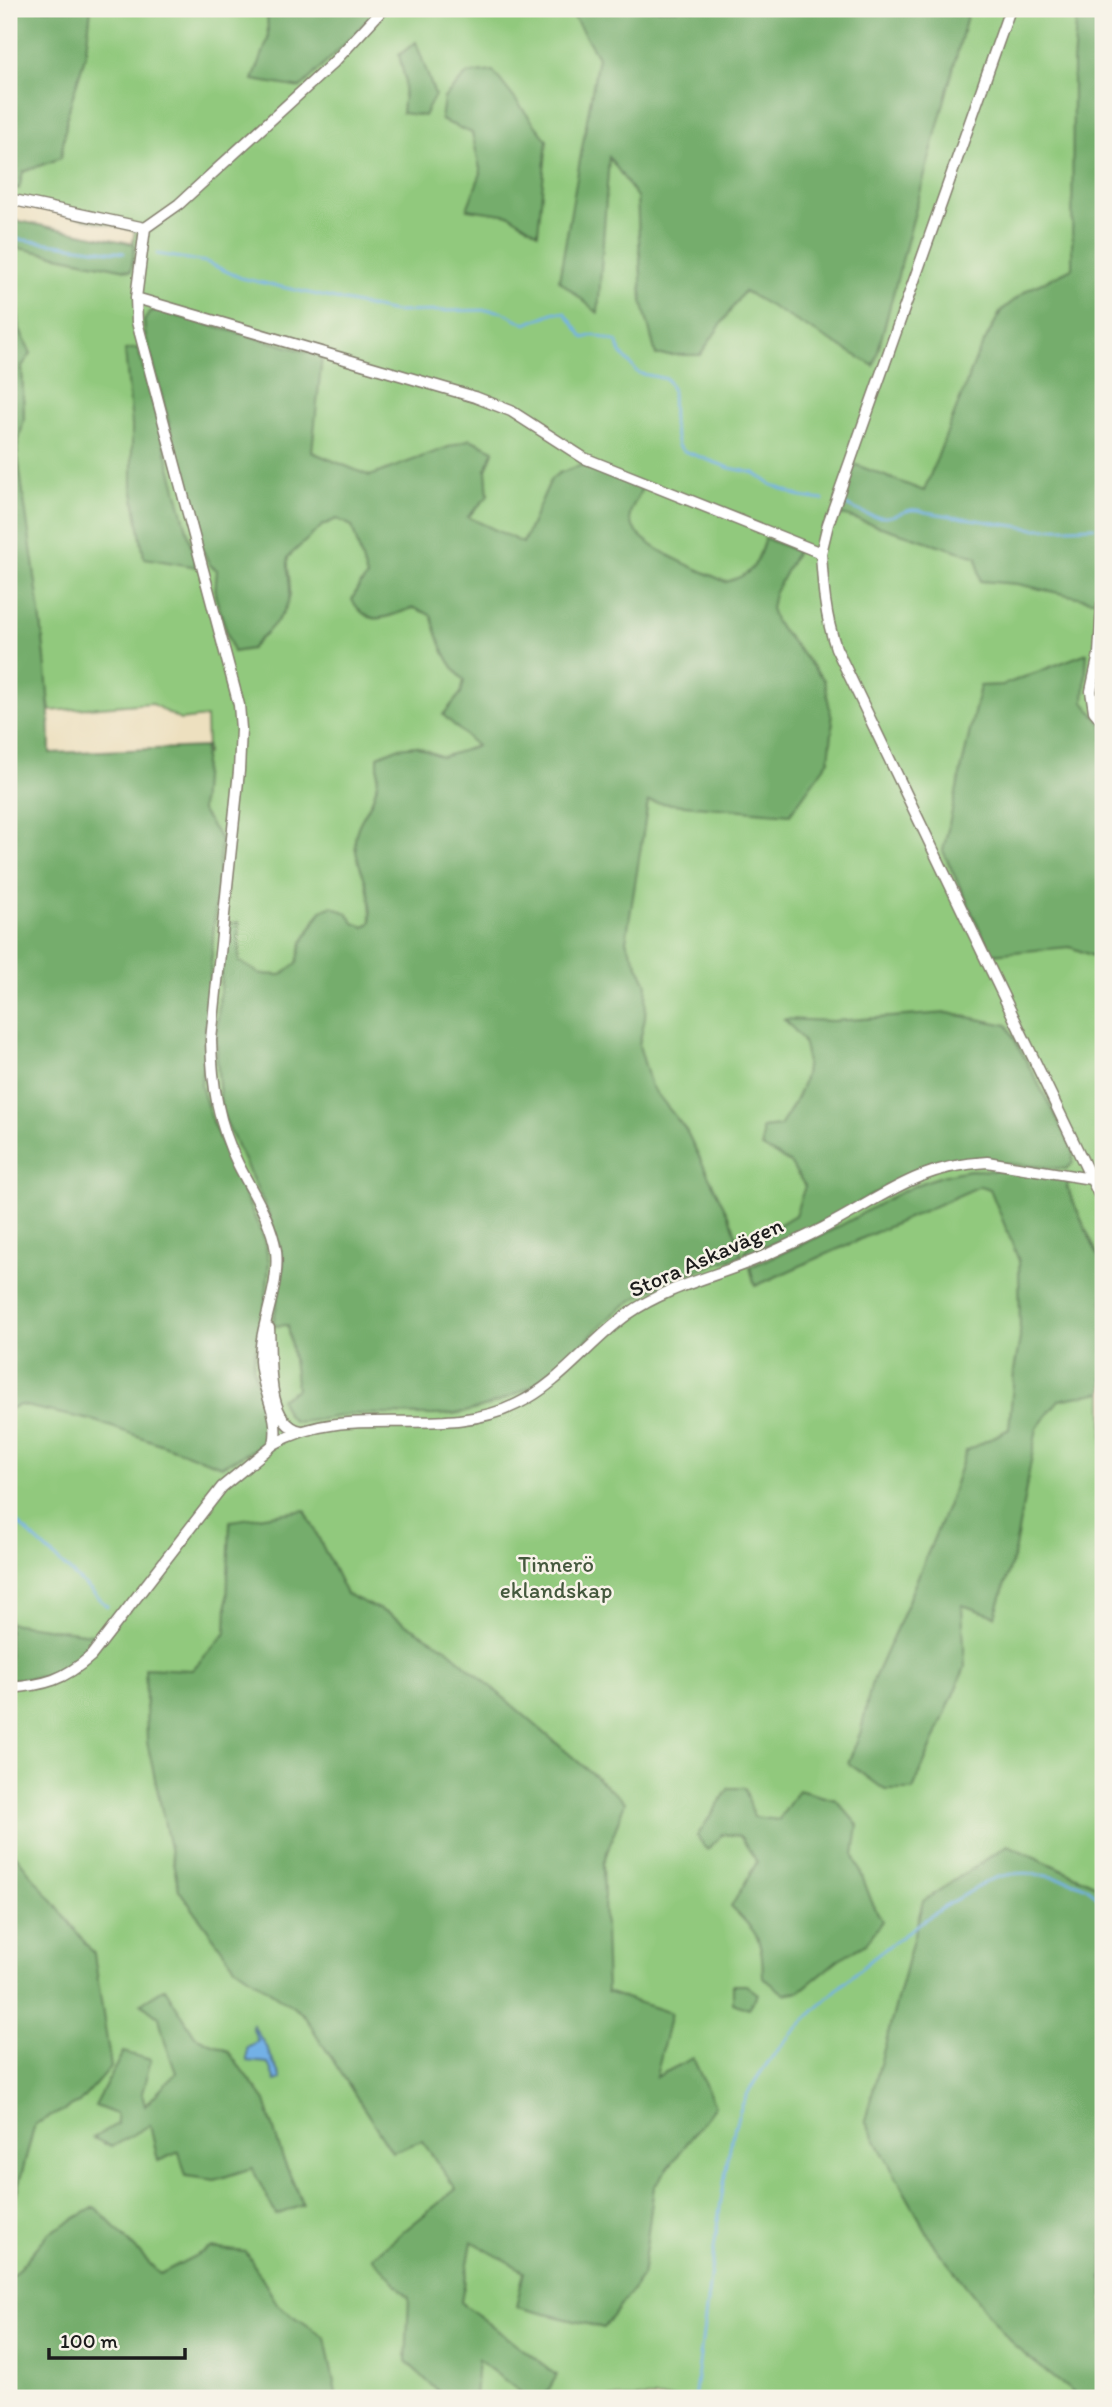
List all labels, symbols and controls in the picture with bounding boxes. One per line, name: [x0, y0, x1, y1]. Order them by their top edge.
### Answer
street label: Stora Askavägen: [625, 1210, 787, 1304]
park label: Tinnerö eklandskap: [500, 1550, 612, 1604]
scale bar: [49, 2316, 186, 2360]
text: 100 m: [60, 2328, 118, 2353]

